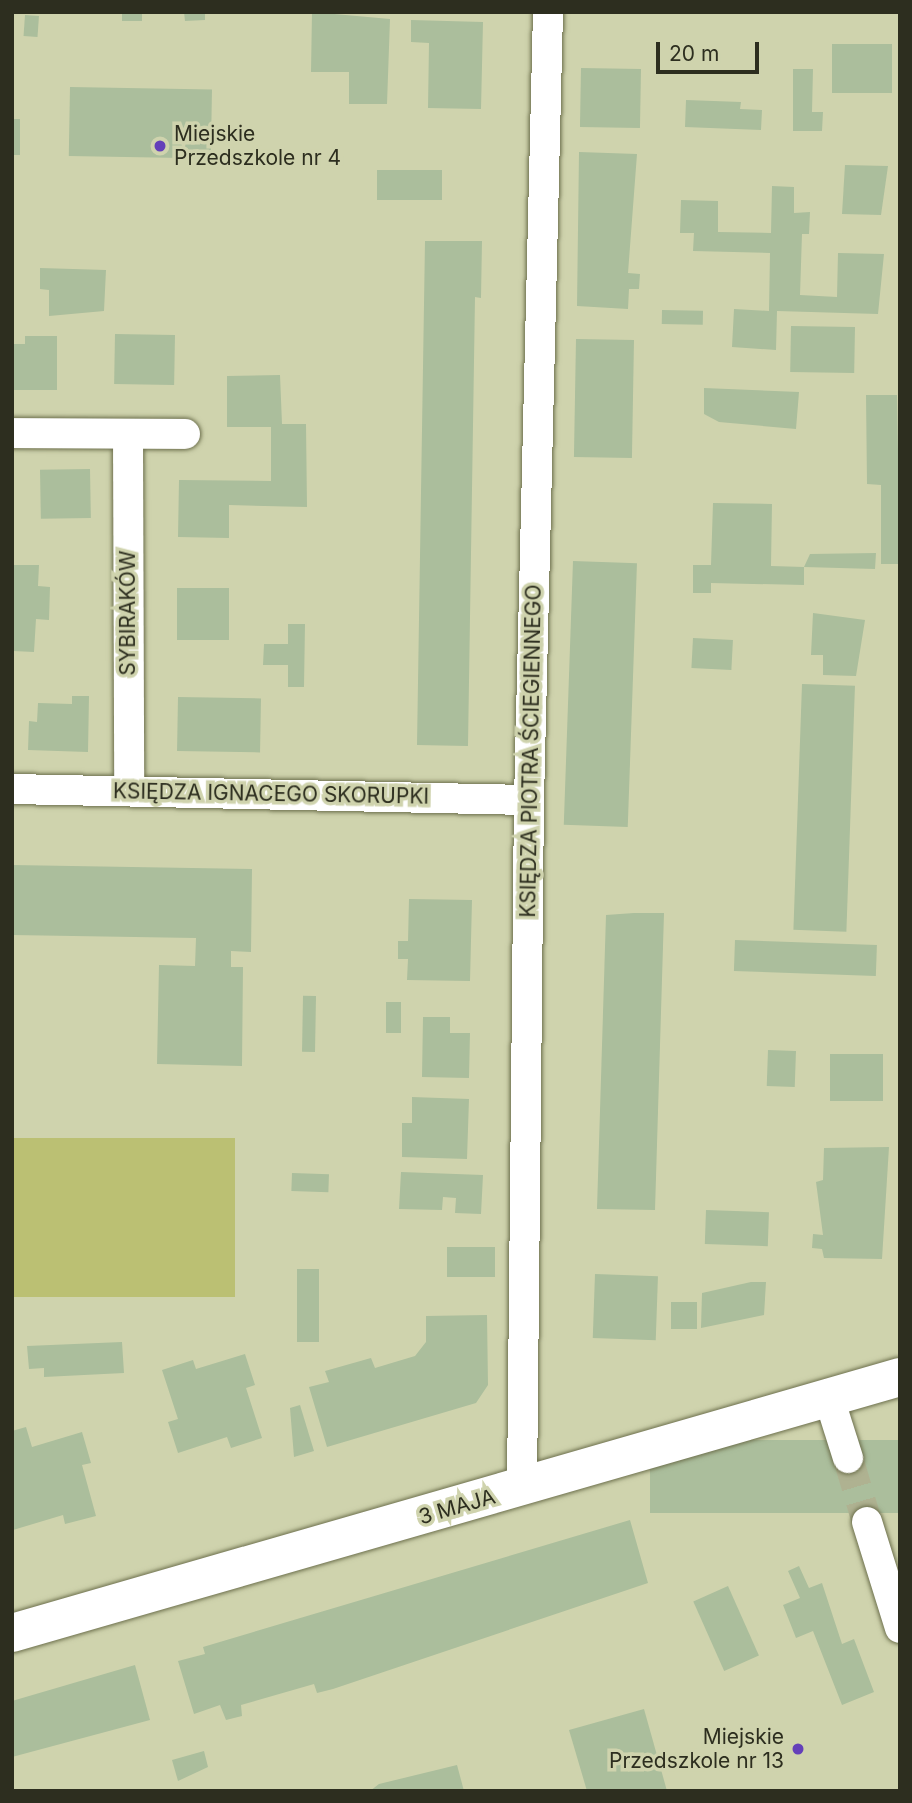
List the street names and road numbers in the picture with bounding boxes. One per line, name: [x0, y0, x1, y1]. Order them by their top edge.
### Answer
street label: SYBIRAKÓW: [115, 550, 141, 676]
street label: KSIĘDZA PIOTRA ŚCIEGIENNEGO: [515, 584, 547, 918]
street label: KSIĘDZA IGNACEGO SKORUPKI: [113, 779, 429, 809]
street label: 3 MAJA: [416, 1484, 498, 1530]

